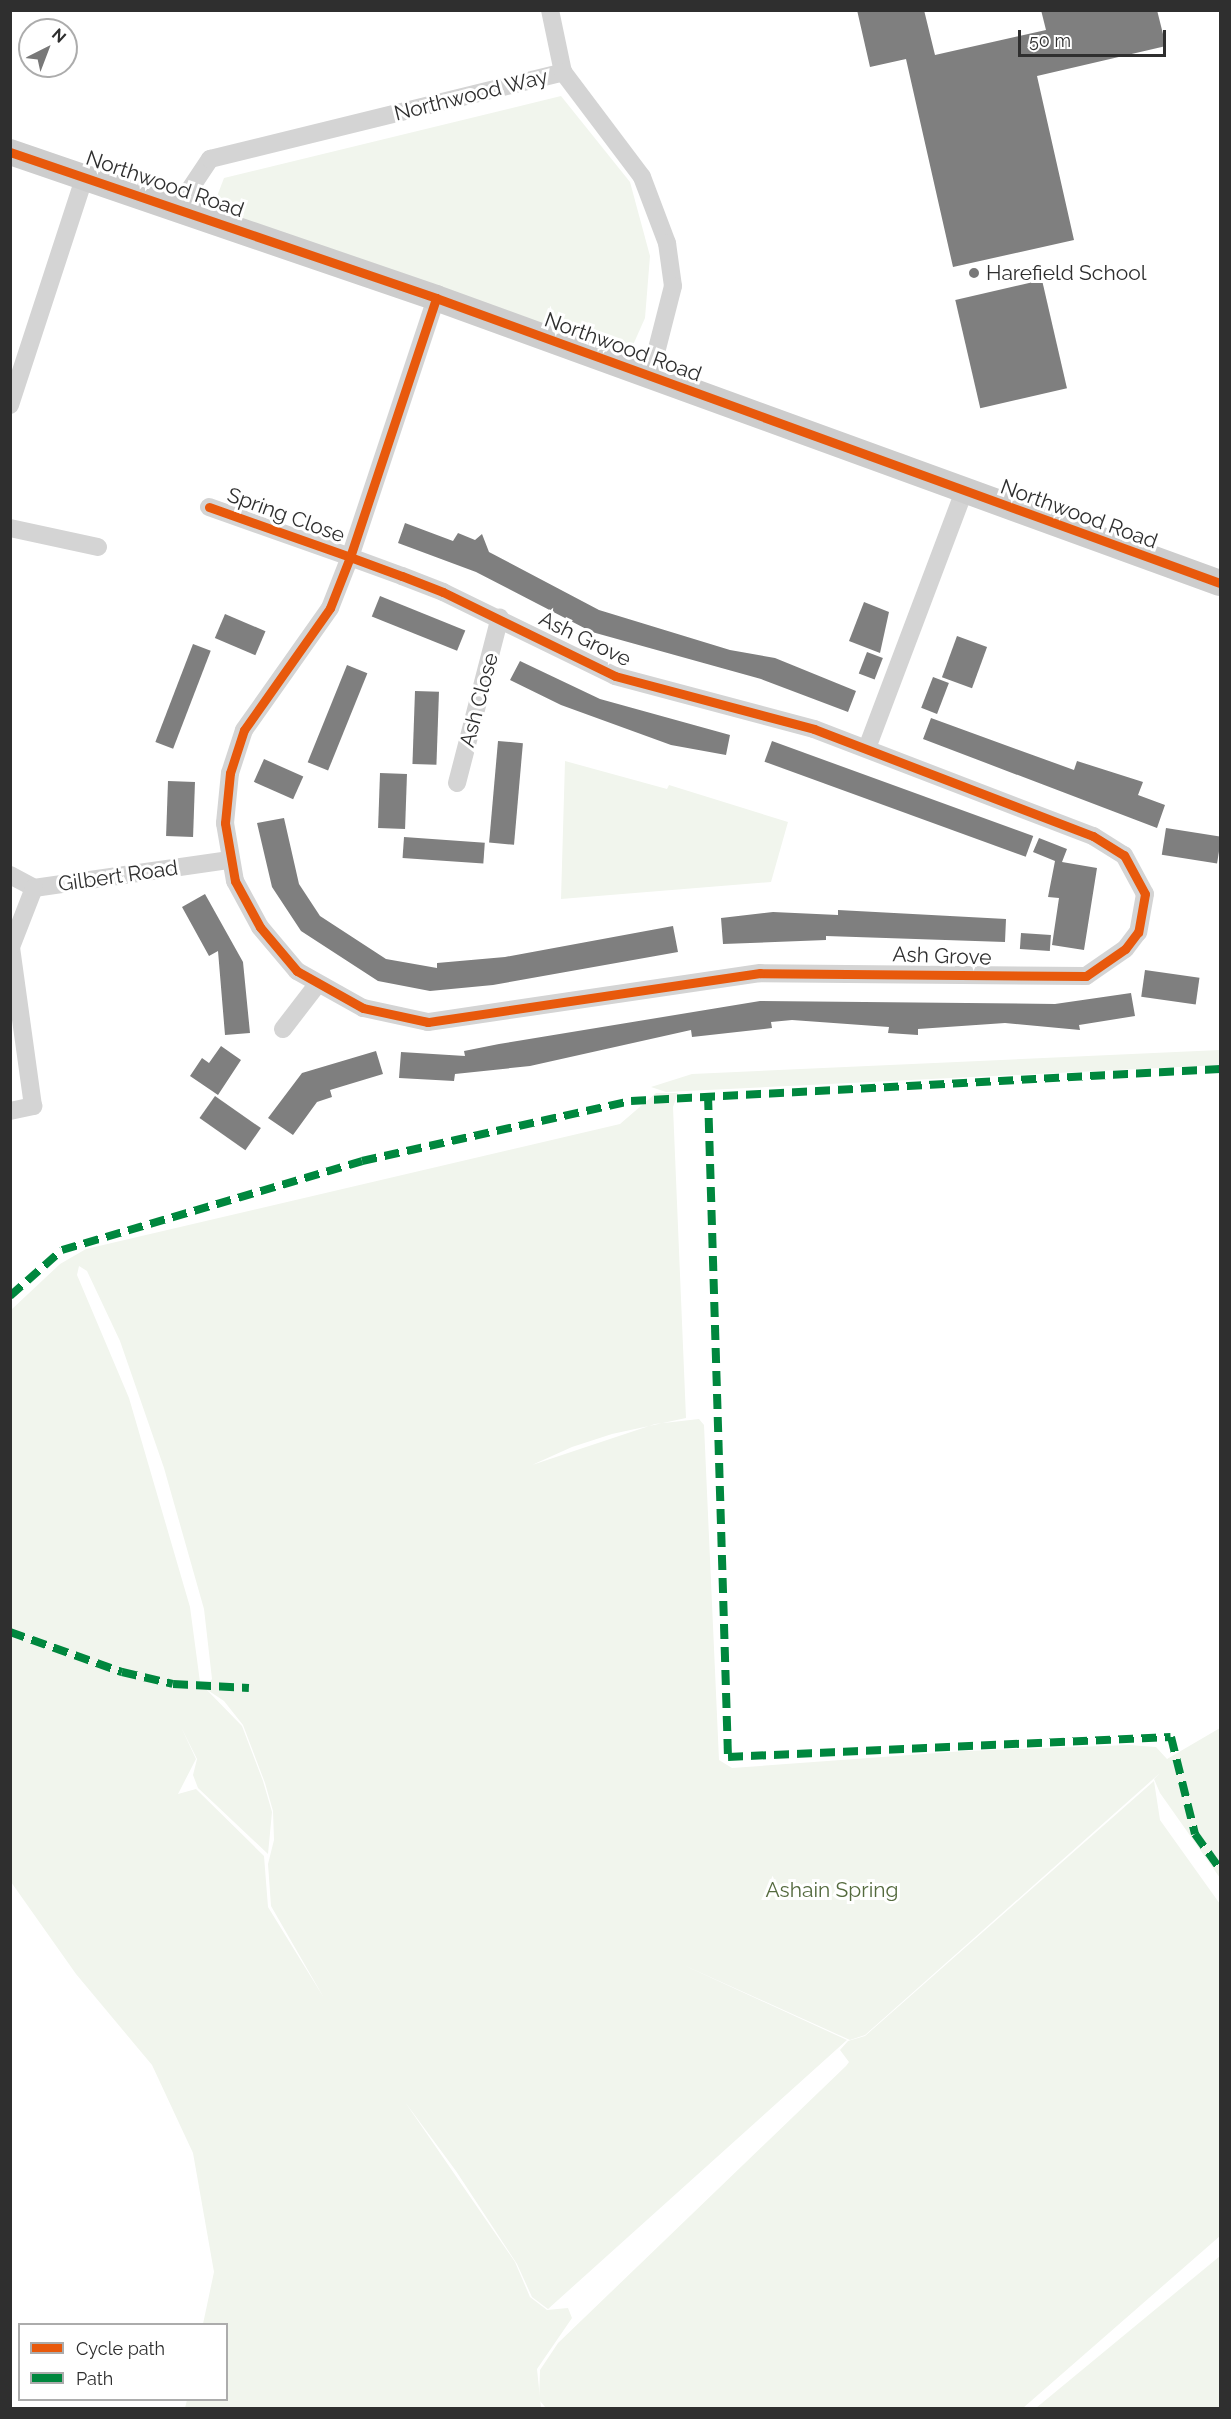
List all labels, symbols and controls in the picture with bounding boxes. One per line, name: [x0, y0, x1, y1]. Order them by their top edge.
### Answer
north arrow: [18, 18, 78, 78]
scale bar: [1021, 18, 1170, 56]
text: N: [48, 25, 70, 47]
text: 50 m: [1029, 30, 1071, 51]
street label: Northwood Way: [391, 64, 551, 126]
street label: Northwood Road: [83, 145, 247, 223]
place label: Harefield School: [986, 260, 1146, 286]
marker: Harefield School: [967, 266, 981, 280]
street label: Northwood Road: [541, 307, 705, 387]
street label: Northwood Road: [997, 474, 1161, 554]
street label: Spring Close: [224, 482, 348, 548]
street label: Ash Grove: [535, 606, 635, 672]
street label: Ash Close: [454, 650, 504, 750]
street label: Gilbert Road: [56, 855, 180, 897]
street label: Ash Grove: [892, 942, 992, 970]
park label: Ashain Spring: [766, 1877, 898, 1903]
legend: [18, 2323, 228, 2401]
text: Cycle path: [76, 2338, 165, 2359]
text: Path: [76, 2368, 113, 2389]

